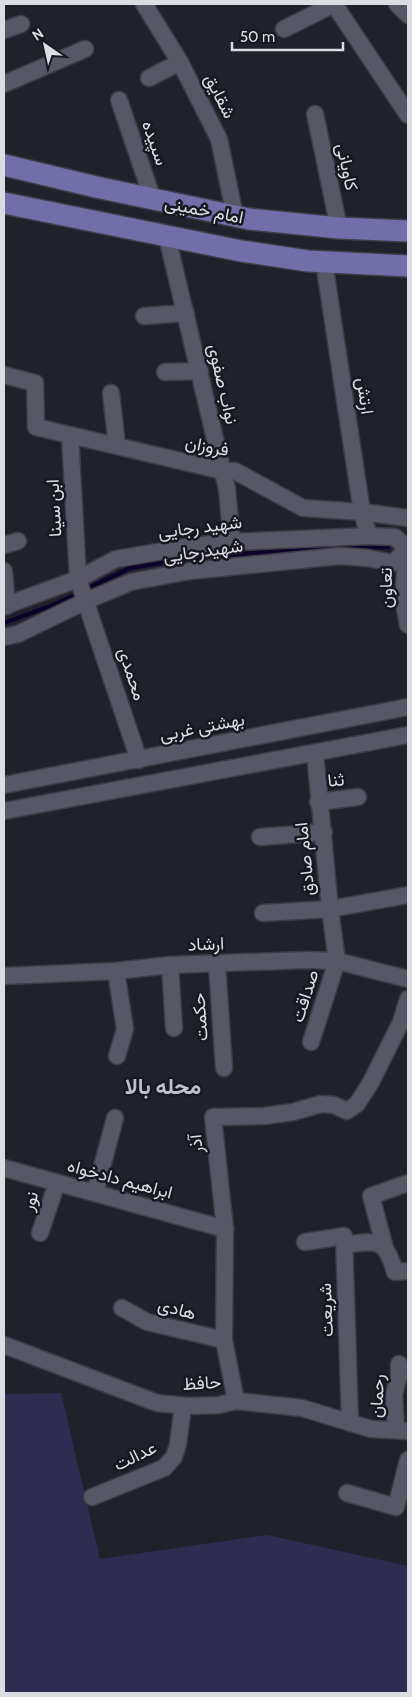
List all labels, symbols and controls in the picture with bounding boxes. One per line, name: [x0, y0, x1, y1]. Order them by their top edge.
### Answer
north arrow: [20, 20, 70, 70]
scale bar: [232, 20, 343, 52]
text: N: [29, 24, 47, 44]
text: 50 m: [240, 28, 275, 46]
street label: شقایق: [199, 70, 241, 122]
street label: سپیده: [136, 118, 173, 169]
street label: کاویانی: [331, 141, 363, 193]
street label: امام خمینی: [162, 192, 245, 229]
street label: نواب صفوی: [203, 342, 243, 426]
street label: ارتش: [352, 376, 378, 416]
street label: فروزان: [183, 431, 231, 461]
street label: ابن سینا: [41, 478, 67, 538]
street label: شهید رجایی: [157, 511, 243, 543]
street label: شهیدرجایی: [162, 535, 244, 567]
street label: تعاون: [375, 567, 397, 609]
street label: محمدی: [113, 645, 151, 703]
street label: بهشتی غربی: [158, 708, 246, 746]
street label: ثنا: [327, 768, 346, 792]
street label: امام صادق: [290, 821, 321, 897]
street label: ارشاد: [187, 932, 225, 956]
street label: صداقت: [286, 967, 324, 1025]
street label: حکمت: [187, 992, 213, 1042]
district label: محله بالا: [125, 1073, 201, 1100]
street label: آذر: [184, 1132, 208, 1156]
street label: ابراهیم دادخواه: [65, 1154, 175, 1205]
street label: نور: [16, 1188, 43, 1215]
street label: شریعت: [314, 1283, 338, 1337]
street label: هادی: [156, 1293, 198, 1325]
street label: حافظ: [182, 1371, 222, 1395]
street label: رحمان: [365, 1373, 389, 1419]
street label: عدالت: [110, 1436, 160, 1476]

